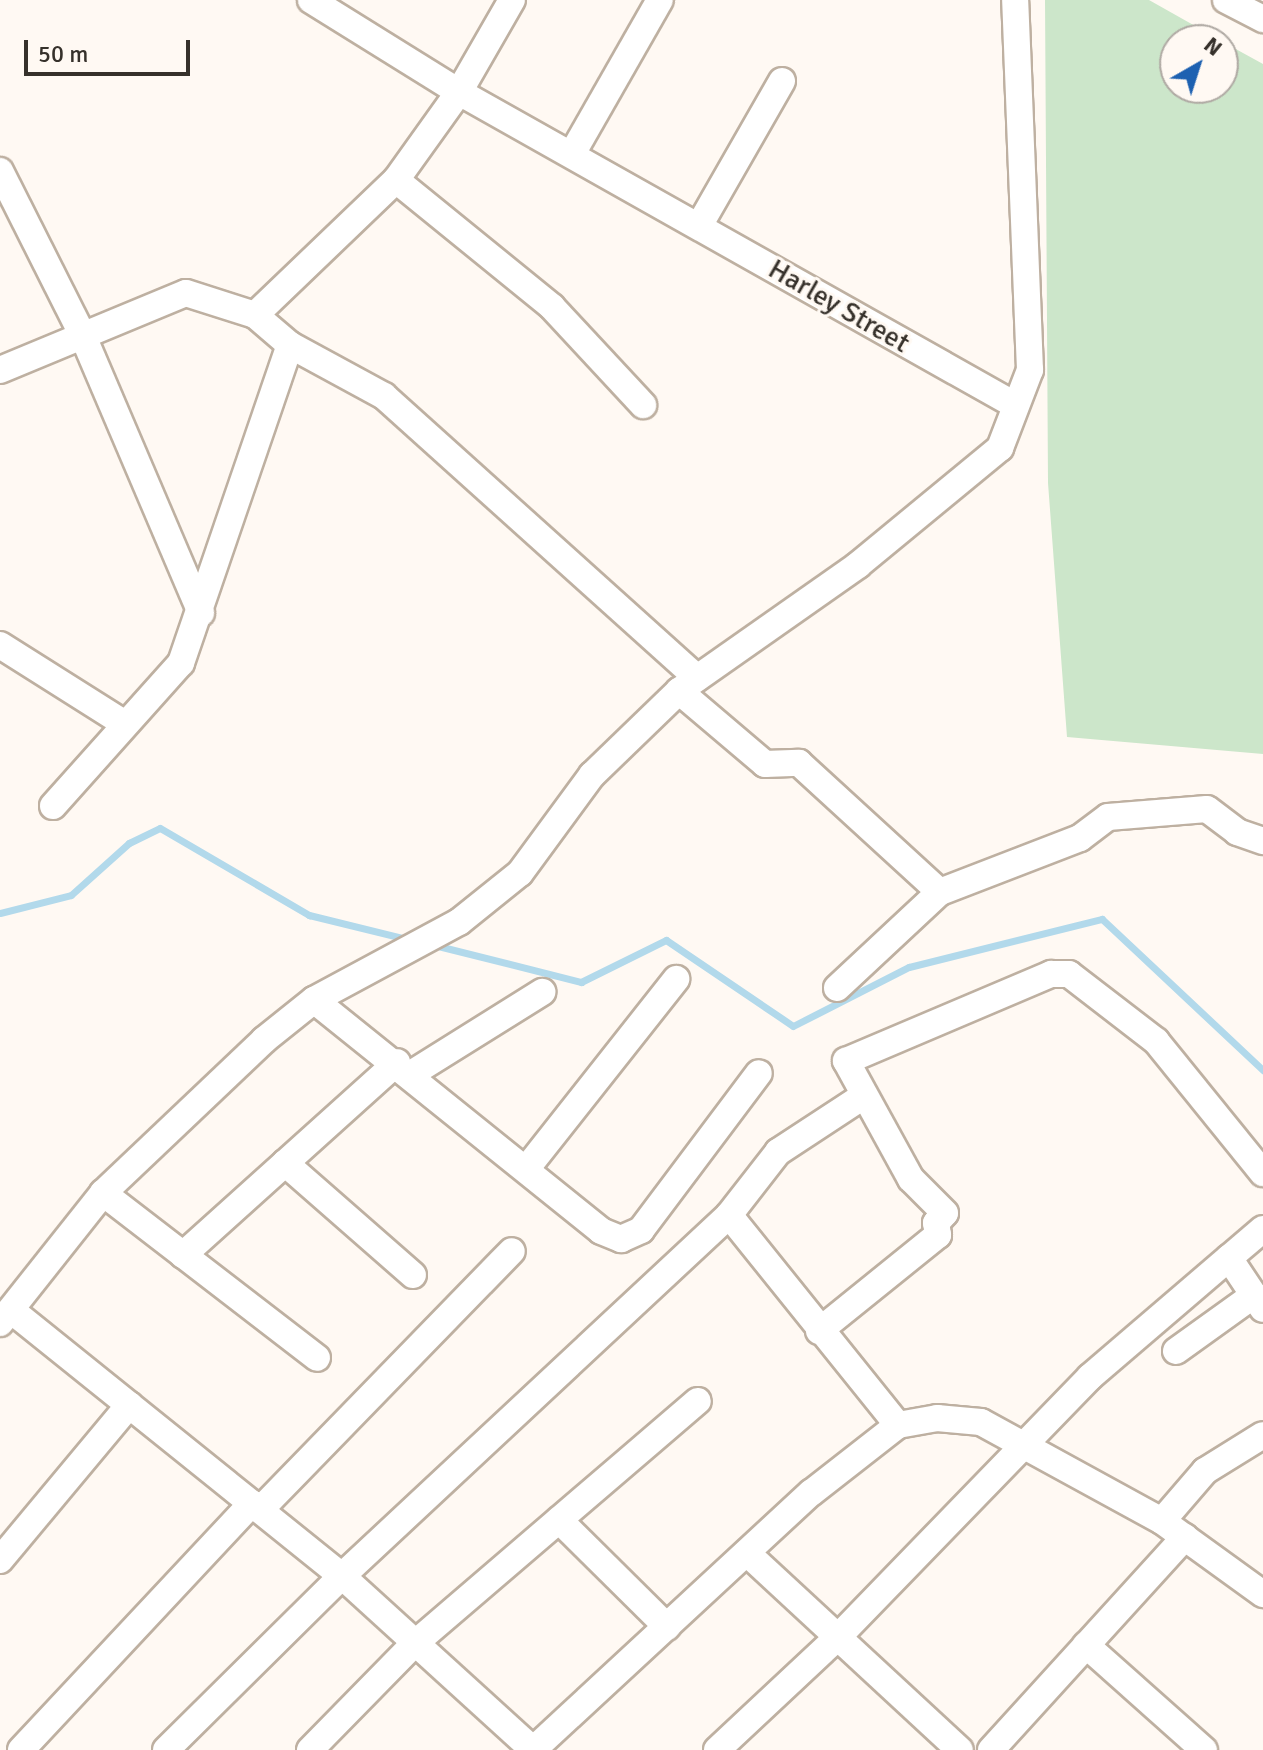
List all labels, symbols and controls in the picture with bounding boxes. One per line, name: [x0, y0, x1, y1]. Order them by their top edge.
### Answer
scale bar: [28, 24, 194, 74]
north arrow: [1159, 24, 1239, 104]
text: N: [1199, 31, 1228, 62]
text: 50 m: [38, 39, 88, 69]
street label: Harley Street: [763, 252, 915, 360]

